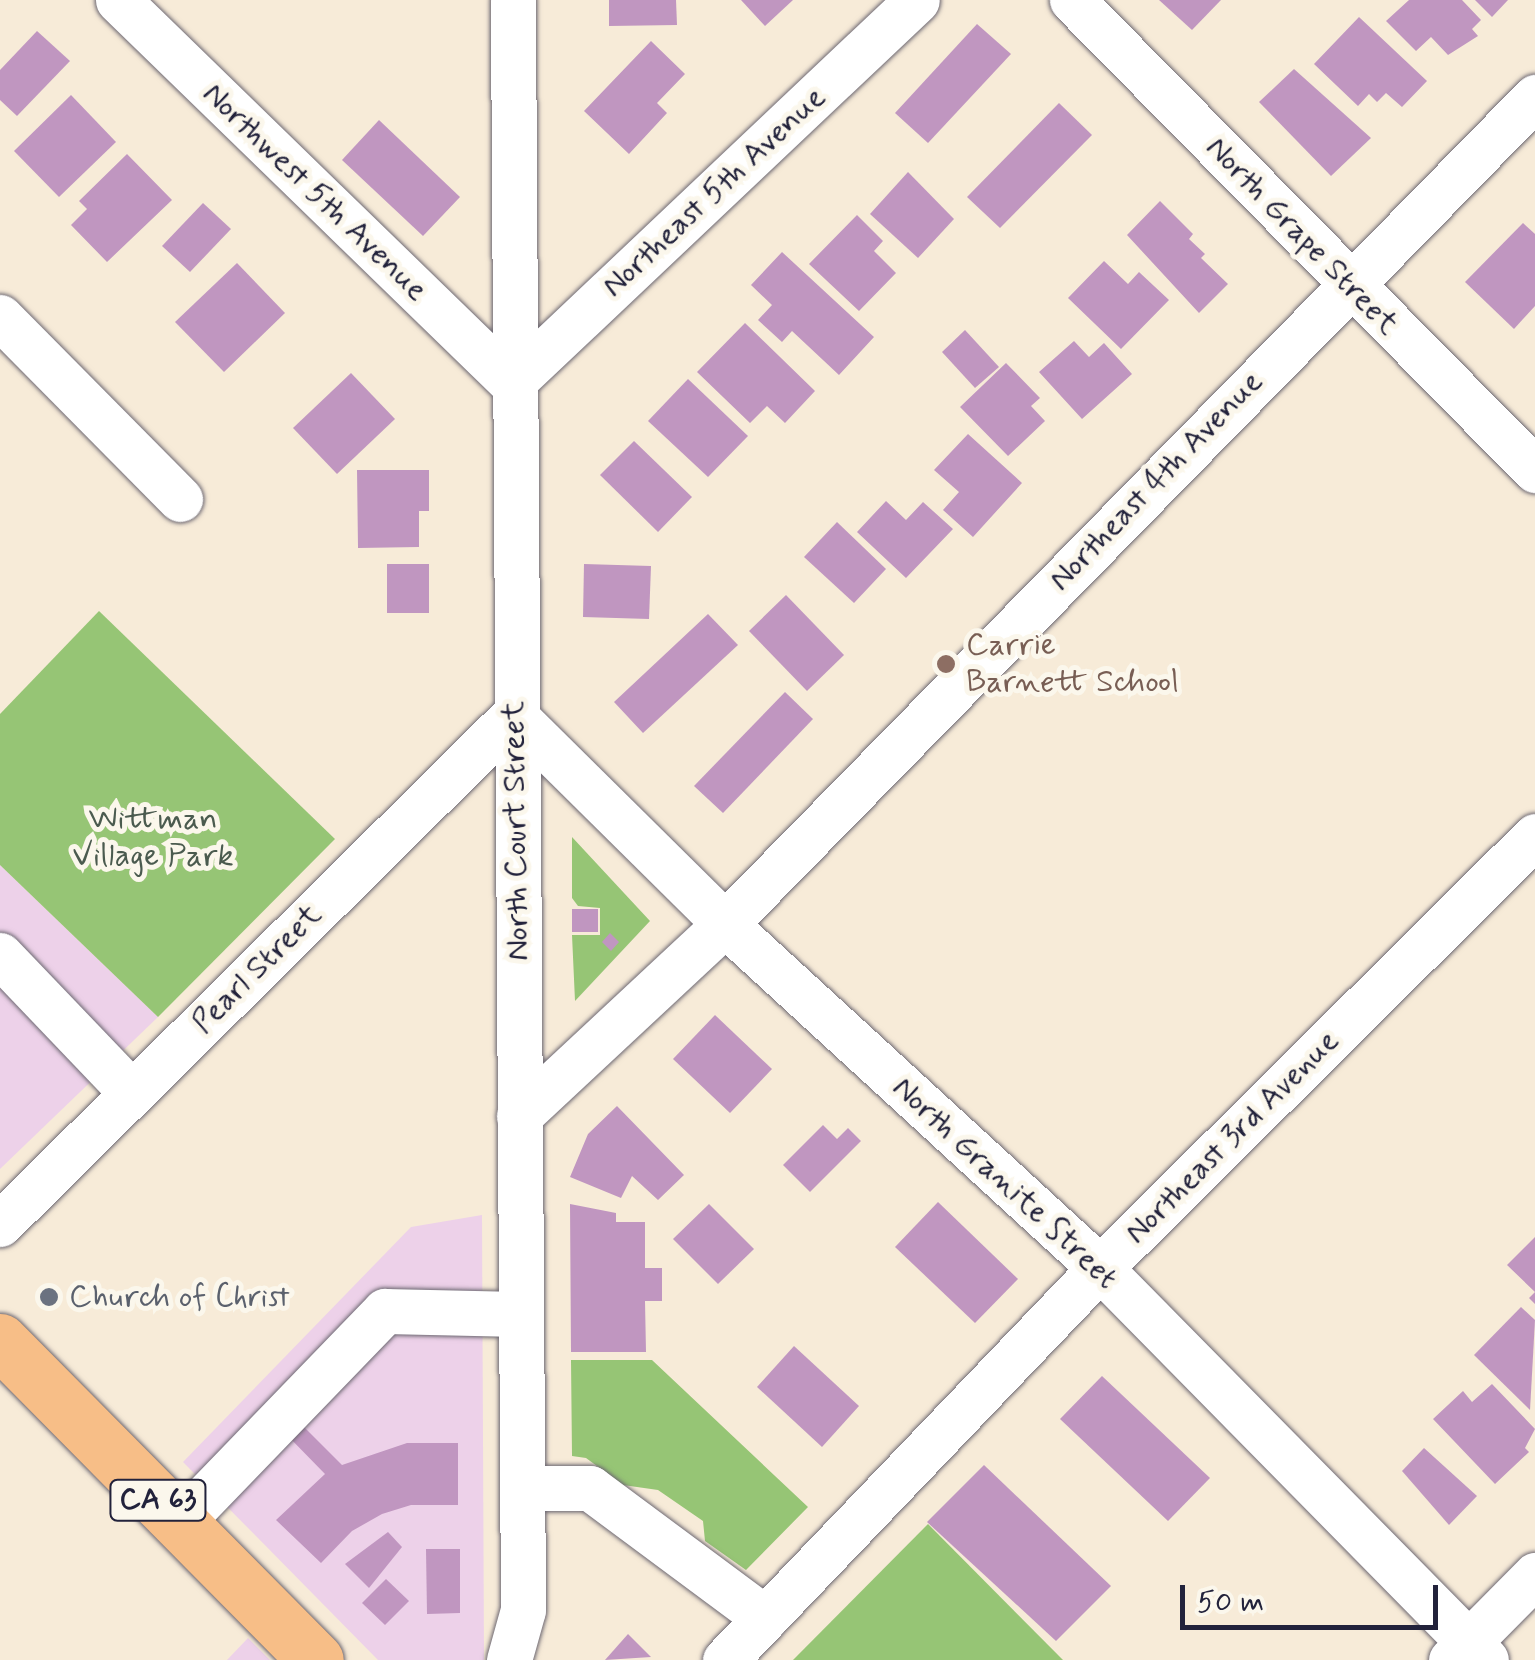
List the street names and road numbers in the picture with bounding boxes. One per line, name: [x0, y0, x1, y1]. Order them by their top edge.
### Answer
street label: Northwest 5th Avenue: [194, 75, 436, 309]
street label: Northeast 5th Avenue: [594, 79, 834, 305]
street label: North Grape Street: [1198, 129, 1406, 343]
street label: Northeast 4th Avenue: [1041, 363, 1271, 599]
street label: North Court Street: [495, 701, 537, 961]
street label: Pearl Street: [184, 896, 330, 1042]
street label: Northeast 3rd Avenue: [1116, 1021, 1348, 1253]
street label: North Granite Street: [882, 1067, 1128, 1299]
road number: CA 63: [108, 1475, 208, 1525]

